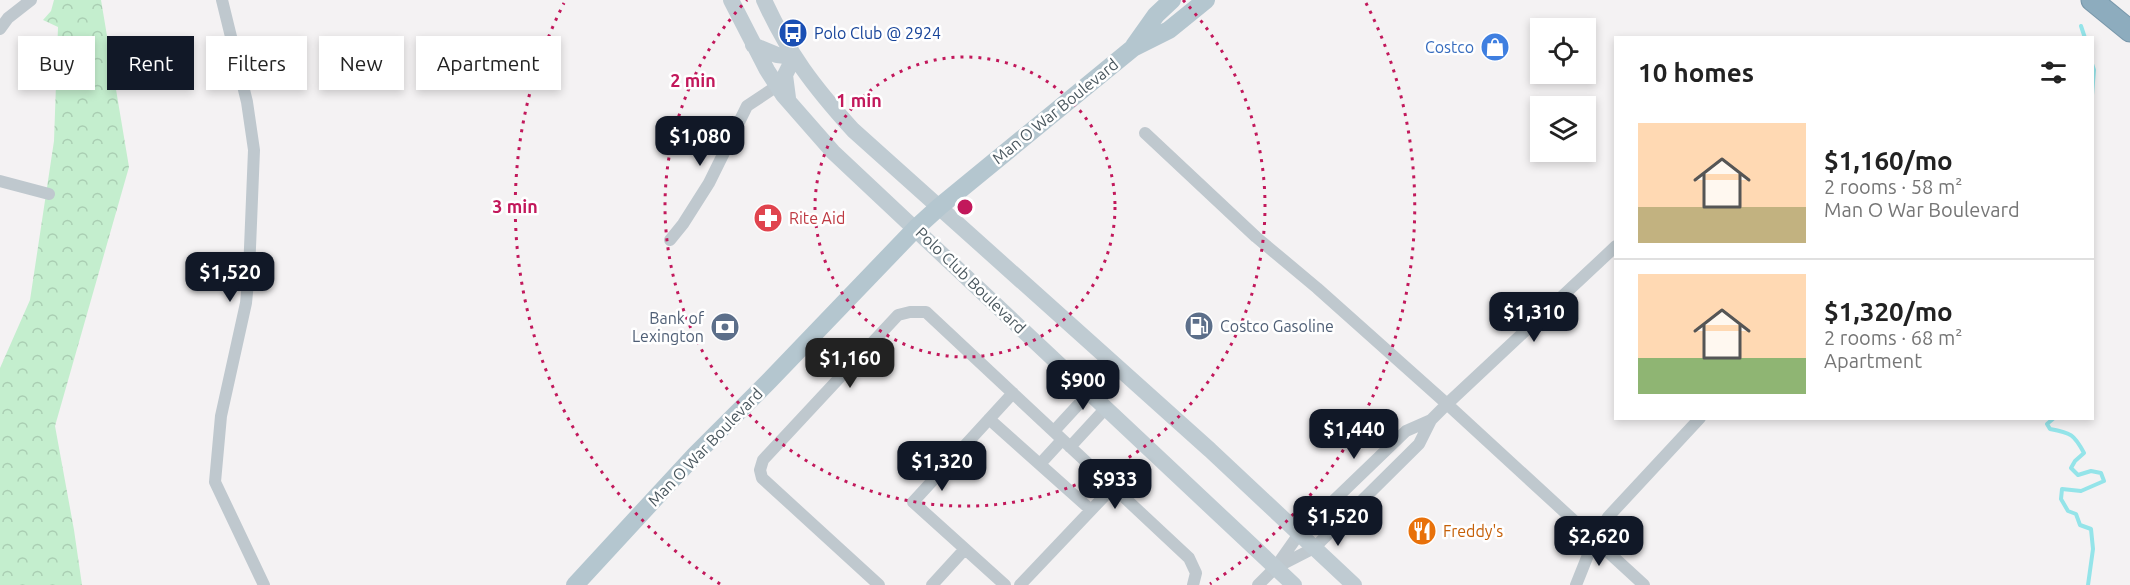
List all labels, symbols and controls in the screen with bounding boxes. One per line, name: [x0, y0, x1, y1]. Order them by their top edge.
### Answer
bus stop icon: Polo Club @ 2924: [777, 17, 809, 49]
map controls: [1530, 18, 1596, 162]
button: locate: [1530, 18, 1596, 84]
place label: Polo Club @ 2924: [814, 24, 941, 42]
shop icon: Costco: [1479, 31, 1511, 63]
chip: Buy: [18, 36, 95, 90]
chip: Rent: [107, 36, 194, 90]
chip: Filters: [206, 36, 307, 90]
chip: New: [319, 36, 404, 90]
chip: Apartment: [416, 36, 561, 90]
place label: Costco: [1425, 38, 1474, 56]
street label: Man O War Boulevard: [989, 55, 1121, 167]
icon: filters: [2037, 56, 2070, 89]
text: 10 homes: [1638, 58, 1754, 87]
text: 2 min: [670, 70, 716, 90]
text: 1 min: [836, 90, 882, 110]
button: layers: [1530, 96, 1596, 162]
pin: $1,080: [651, 116, 749, 167]
text: $1,080: [669, 124, 731, 147]
text: $1,160/mo: [1824, 146, 1953, 175]
icon: home: [1686, 147, 1758, 219]
text: 2 rooms · 58 m²: [1824, 175, 1962, 198]
text: 3 min: [492, 196, 538, 216]
centre of rings: [955, 197, 975, 217]
text: Man O War Boulevard: [1824, 198, 2020, 221]
pharmacy icon: Rite Aid: [752, 202, 784, 234]
place label: Rite Aid: [789, 209, 845, 227]
street label: Polo Club Boulevard: [913, 223, 1029, 337]
pin: $1,520: [181, 252, 279, 303]
text: $1,520: [199, 260, 261, 283]
pin: $1,310: [1485, 292, 1583, 343]
text: $1,320/mo: [1824, 297, 1953, 326]
icon: home: [1686, 298, 1758, 370]
text: $1,310: [1503, 300, 1565, 323]
place label: Bank of Lexington: [632, 309, 705, 345]
fuel station icon: Costco Gasoline: [1183, 310, 1215, 342]
bank icon: Bank of Lexington: [709, 311, 741, 343]
place label: Costco Gasoline: [1220, 317, 1334, 335]
text: 2 rooms · 68 m²: [1824, 326, 1962, 349]
pin: $1,160: [801, 338, 899, 389]
text: $1,160: [819, 346, 881, 369]
text: Apartment: [1824, 349, 1922, 372]
pin: $900: [1047, 360, 1119, 411]
text: $900: [1060, 368, 1106, 391]
street label: Man O War Boulevard: [644, 384, 766, 510]
pin: $1,440: [1305, 409, 1403, 460]
text: $1,440: [1323, 417, 1385, 440]
pin: $1,320: [893, 441, 991, 492]
text: $1,320: [911, 449, 973, 472]
pin: $933: [1079, 459, 1151, 510]
text: $933: [1092, 467, 1138, 490]
pin: $1,520: [1289, 496, 1387, 547]
text: $1,520: [1307, 504, 1369, 527]
restaurant icon: Freddy's: [1406, 515, 1438, 547]
pin: $2,620: [1550, 516, 1648, 567]
place label: Freddy's: [1443, 522, 1503, 540]
text: $2,620: [1568, 524, 1630, 547]

